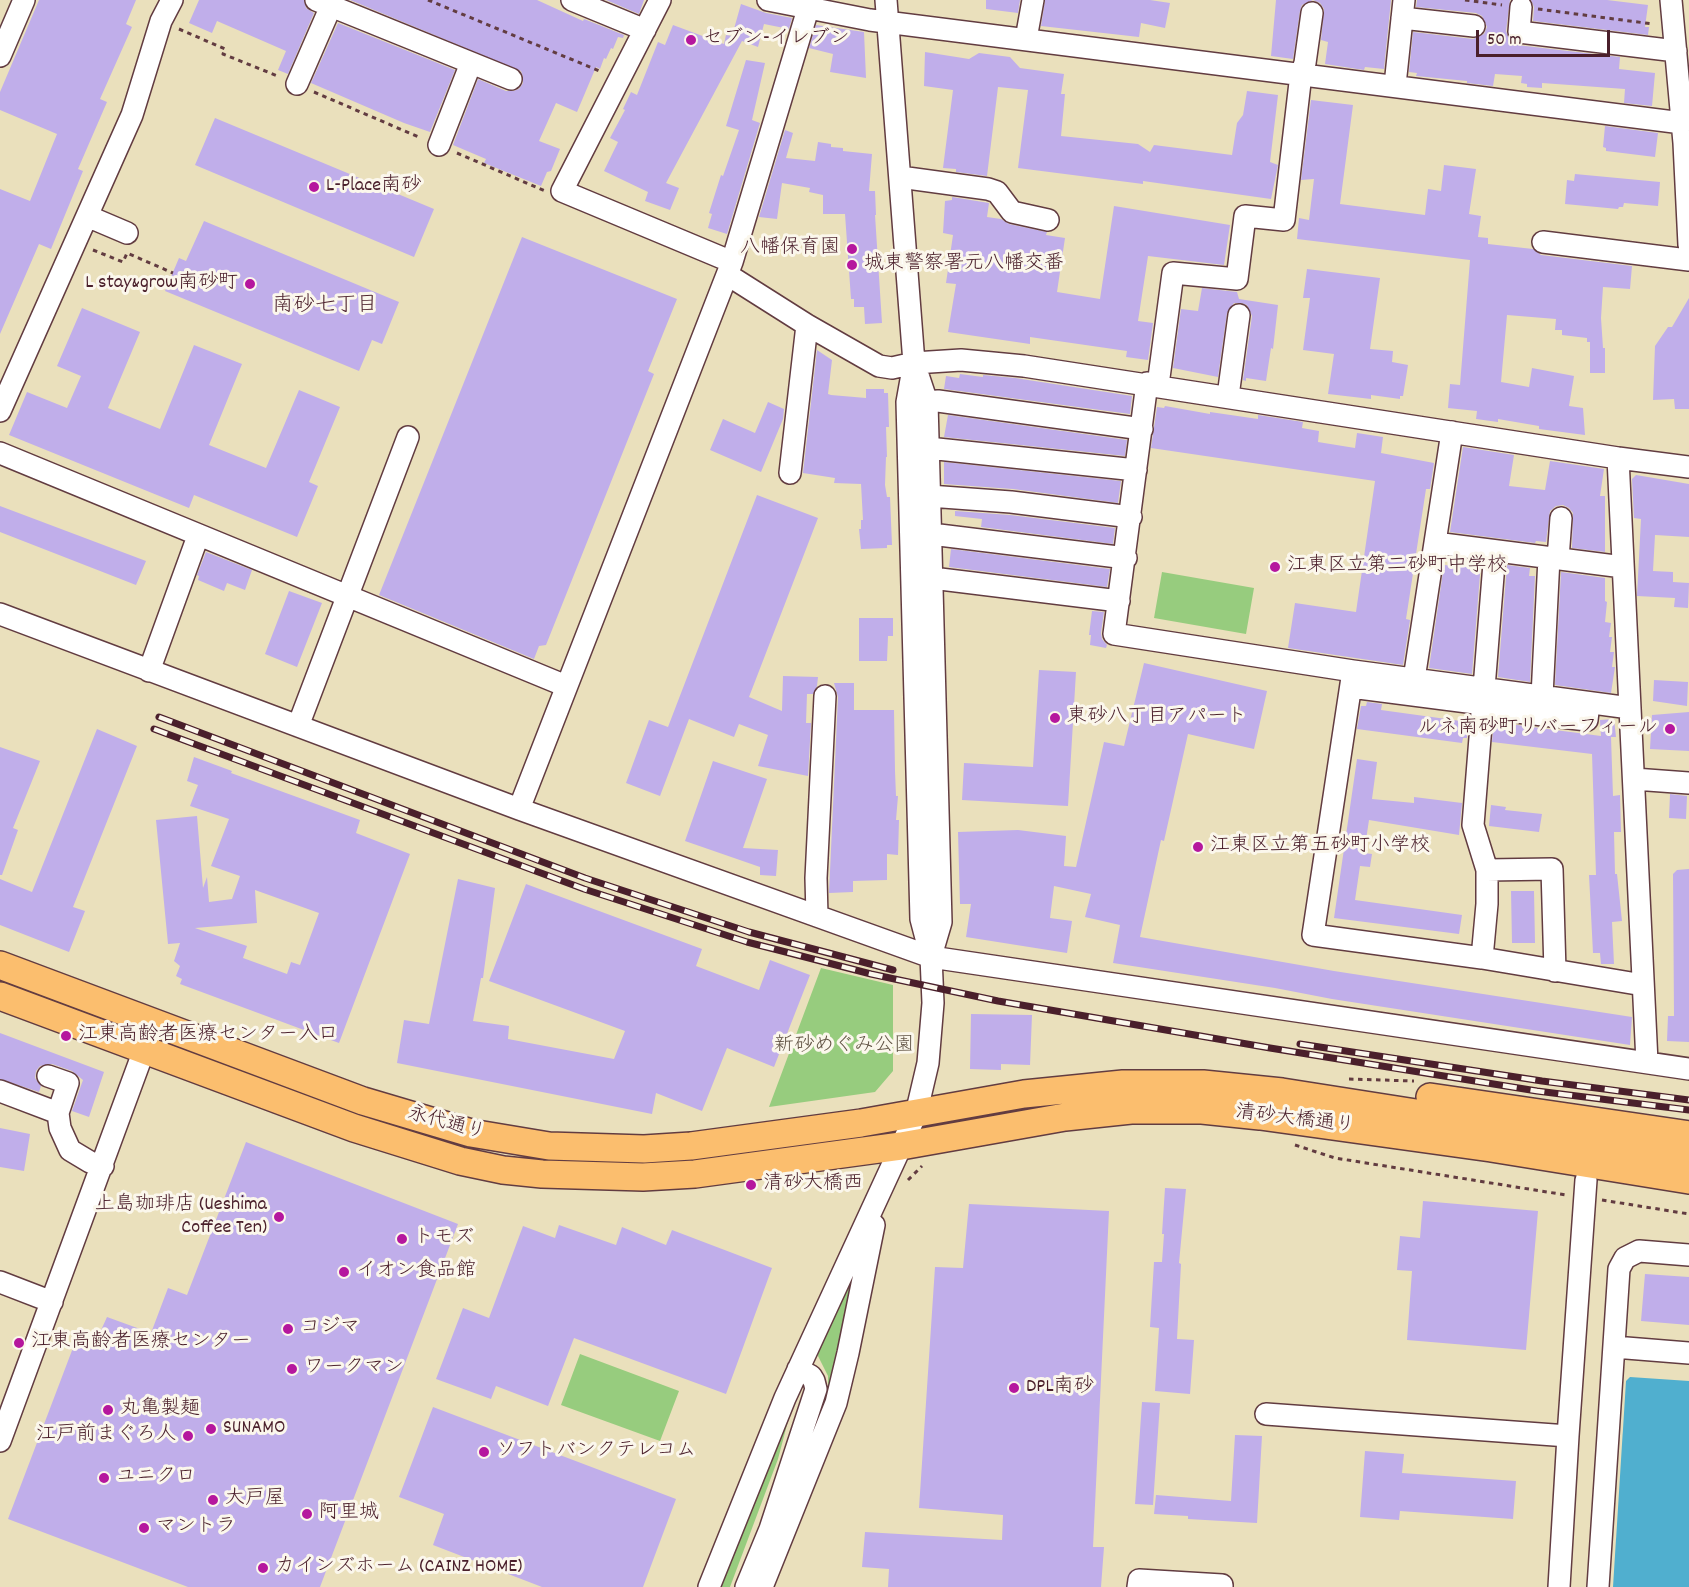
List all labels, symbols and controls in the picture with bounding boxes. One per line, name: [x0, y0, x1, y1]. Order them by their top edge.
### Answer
scale bar: [1479, 18, 1612, 56]
place label: セブン-イレブン: [703, 28, 850, 52]
text: 50 m: [1487, 28, 1522, 53]
marker: セブン-イレブン: [684, 33, 698, 47]
place label: L-Place南砂: [326, 175, 421, 199]
marker: L-Place南砂: [307, 180, 321, 194]
place label: 八幡保育園: [740, 237, 840, 261]
marker: 八幡保育園: [845, 242, 859, 256]
place label: 城東警察署元八幡交番: [864, 253, 1064, 277]
marker: 城東警察署元八幡交番: [845, 258, 859, 272]
place label: L stay&grow南砂町: [85, 272, 238, 296]
marker: L stay&grow南砂町: [243, 277, 257, 291]
district label: 南砂七丁目: [273, 294, 377, 320]
place label: 江東区立第二砂町中学校: [1287, 555, 1507, 579]
marker: 江東区立第二砂町中学校: [1268, 560, 1282, 574]
place label: 東砂八丁目アパート: [1067, 706, 1247, 730]
marker: 東砂八丁目アパート: [1048, 711, 1062, 725]
place label: ルネ南砂町リバーフィール: [1418, 717, 1658, 741]
marker: ルネ南砂町リバーフィール: [1663, 722, 1677, 736]
place label: 江東区立第五砂町小学校: [1210, 835, 1430, 859]
marker: 江東区立第五砂町小学校: [1191, 840, 1205, 854]
place label: 江東高齢者医療センター入口: [78, 1024, 338, 1048]
marker: 江東高齢者医療センター入口: [59, 1029, 73, 1043]
park label: 新砂めぐみ公園: [774, 1035, 914, 1059]
street label: 清砂大橋通り: [1234, 1102, 1356, 1140]
street label: 永代通り: [404, 1103, 488, 1147]
place label: 清砂大橋西: [763, 1173, 863, 1197]
marker: 清砂大橋西: [744, 1178, 758, 1192]
place label: 上島珈琲店 (Ueshima Coffee Ten): [95, 1194, 267, 1241]
marker: 上島珈琲店 (Ueshima Coffee Ten): [272, 1210, 286, 1224]
place label: トモズ: [414, 1227, 474, 1251]
marker: トモズ: [395, 1232, 409, 1246]
place label: イオン食品館: [356, 1260, 476, 1284]
marker: イオン食品館: [337, 1265, 351, 1279]
place label: コジマ: [300, 1317, 360, 1341]
marker: コジマ: [281, 1322, 295, 1336]
place label: 江東高齢者医療センター: [31, 1331, 251, 1355]
marker: 江東高齢者医療センター: [12, 1336, 26, 1350]
place label: ワークマン: [304, 1357, 404, 1381]
marker: ワークマン: [285, 1362, 299, 1376]
place label: DPL南砂: [1026, 1376, 1094, 1400]
marker: DPL南砂: [1007, 1381, 1021, 1395]
place label: 丸亀製麺: [120, 1398, 200, 1422]
marker: 丸亀製麺: [101, 1403, 115, 1417]
place label: SUNAMO: [223, 1417, 285, 1441]
marker: SUNAMO: [204, 1422, 218, 1436]
place label: 江戸前まぐろ人: [36, 1424, 176, 1448]
marker: 江戸前まぐろ人: [181, 1429, 195, 1443]
place label: ソフトバンクテレコム: [496, 1440, 696, 1464]
marker: ソフトバンクテレコム: [477, 1445, 491, 1459]
place label: ユニクロ: [116, 1466, 196, 1490]
marker: ユニクロ: [97, 1471, 111, 1485]
place label: 大戸屋: [225, 1488, 285, 1512]
marker: 大戸屋: [206, 1493, 220, 1507]
place label: 阿里城: [319, 1502, 379, 1526]
marker: 阿里城: [300, 1507, 314, 1521]
place label: マントラ: [156, 1516, 236, 1540]
marker: マントラ: [137, 1521, 151, 1535]
place label: カインズホーム (CAINZ HOME): [275, 1556, 522, 1580]
marker: カインズホーム (CAINZ HOME): [256, 1561, 270, 1575]

